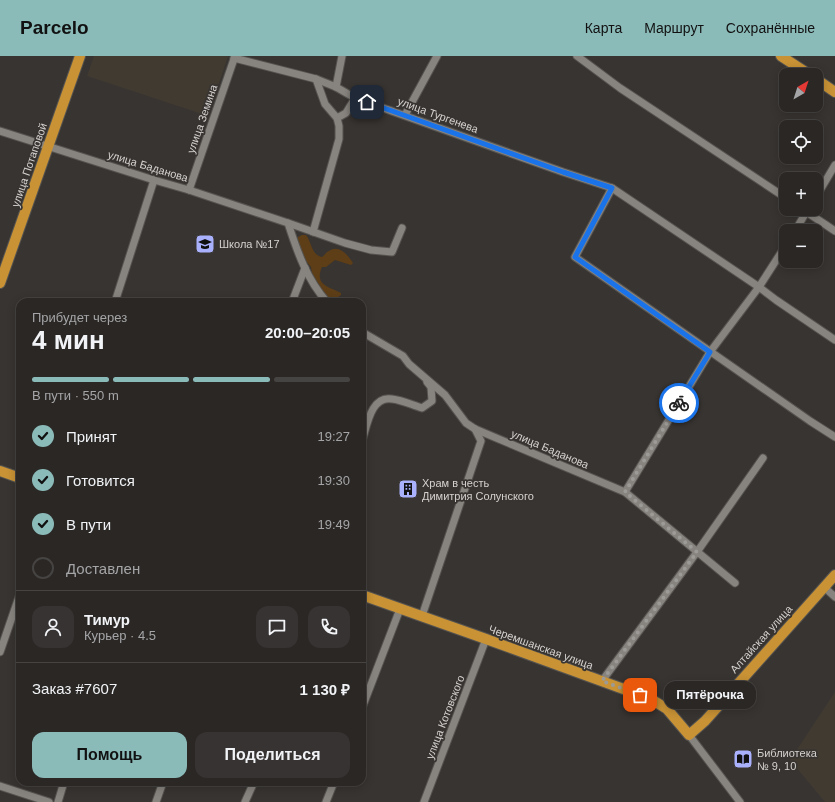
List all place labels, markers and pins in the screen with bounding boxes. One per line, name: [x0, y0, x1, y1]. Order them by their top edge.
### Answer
pin: [350, 85, 384, 119]
school or university icon: Школа №17: [194, 233, 216, 255]
place label: Школа №17: [219, 238, 280, 250]
place label: Храм в честь Димитрия Солунского: [422, 477, 534, 502]
building icon: Храм в честь Димитрия Солунского: [397, 478, 419, 500]
pin: [623, 678, 657, 712]
callout: Пятёрочка: [664, 681, 756, 709]
place label: Библиотека № 9, 10: [757, 747, 818, 772]
library icon: Библиотека № 9, 10: [732, 748, 754, 770]

